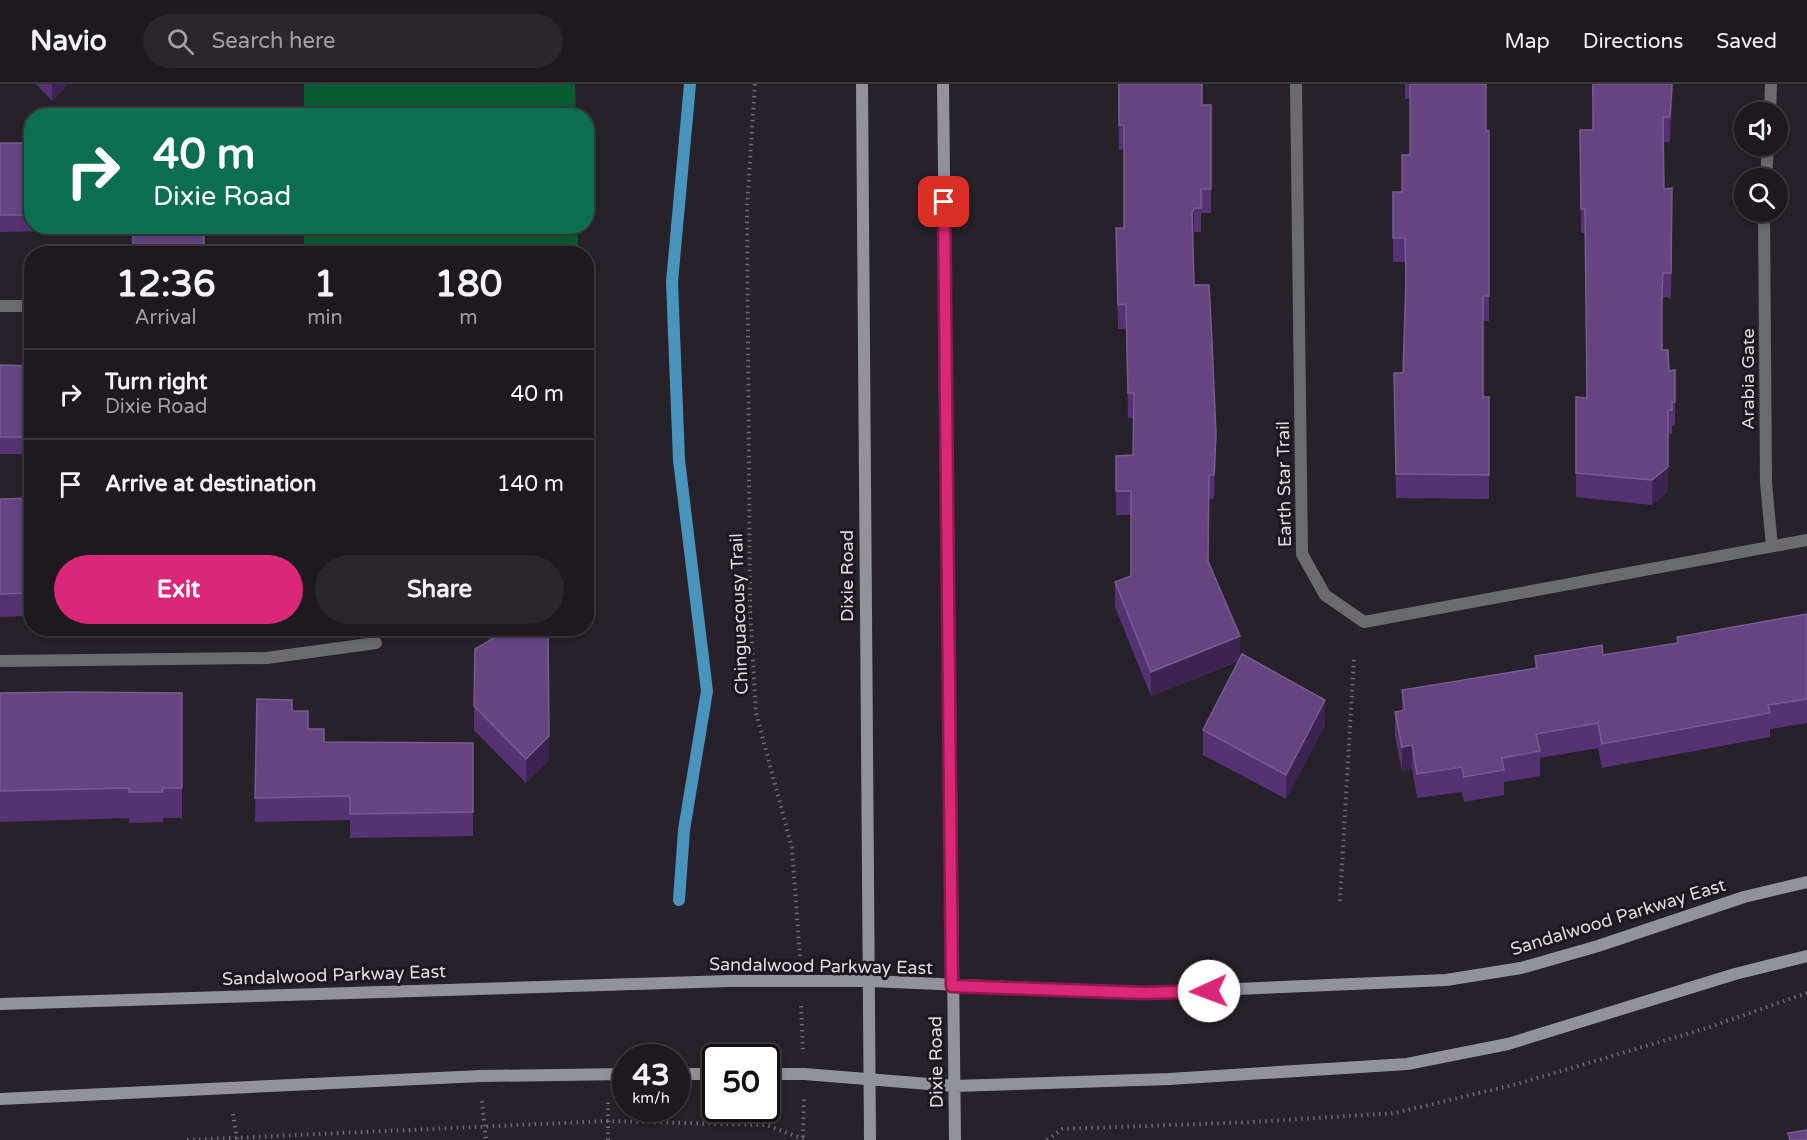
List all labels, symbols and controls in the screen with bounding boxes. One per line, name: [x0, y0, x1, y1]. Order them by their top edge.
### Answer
search box: [143, 14, 563, 68]
text: Navio: [30, 24, 107, 58]
icon: search: [164, 25, 197, 58]
text: Search here: [212, 28, 336, 54]
text: Map: [1504, 29, 1550, 54]
text: Directions: [1583, 29, 1683, 54]
text: Saved: [1716, 29, 1777, 54]
map controls: [1734, 102, 1788, 222]
button: sound: [1734, 102, 1788, 156]
text: 40 m: [153, 129, 255, 180]
icon: right: [54, 132, 132, 210]
button: search: [1734, 168, 1788, 222]
pin: [918, 176, 969, 227]
text: Dixie Road: [153, 180, 291, 213]
icon: arrive: [927, 185, 960, 218]
text: 12:36: [116, 263, 216, 306]
text: 1: [314, 263, 336, 306]
text: 180: [434, 263, 502, 306]
text: Arrival: [135, 306, 197, 330]
text: min: [307, 306, 343, 330]
text: m: [459, 306, 478, 330]
street label: Arabia Gate: [1737, 328, 1759, 430]
text: Turn right: [105, 369, 207, 395]
icon: right: [54, 378, 87, 411]
text: 40 m: [510, 381, 564, 407]
text: Dixie Road: [105, 395, 207, 419]
street label: Earth Star Trail: [1272, 421, 1296, 547]
icon: arrive: [54, 468, 87, 501]
text: Arrive at destination: [105, 471, 316, 497]
text: 140 m: [497, 471, 564, 497]
street label: Dixie Road: [836, 530, 858, 622]
street label: Chinguacousy Trail: [725, 533, 753, 695]
button: Exit: [54, 555, 303, 624]
button: Share: [315, 555, 564, 624]
street label: Sandalwood Parkway East: [1508, 874, 1728, 960]
street label: Sandalwood Parkway East: [709, 953, 933, 979]
position arrow: [1177, 959, 1241, 1023]
street label: Sandalwood Parkway East: [222, 960, 446, 990]
street label: Dixie Road: [924, 1016, 948, 1108]
speed limit sign: 50: [702, 1044, 780, 1122]
text: 43: [632, 1057, 670, 1094]
text: km/h: [632, 1089, 670, 1107]

